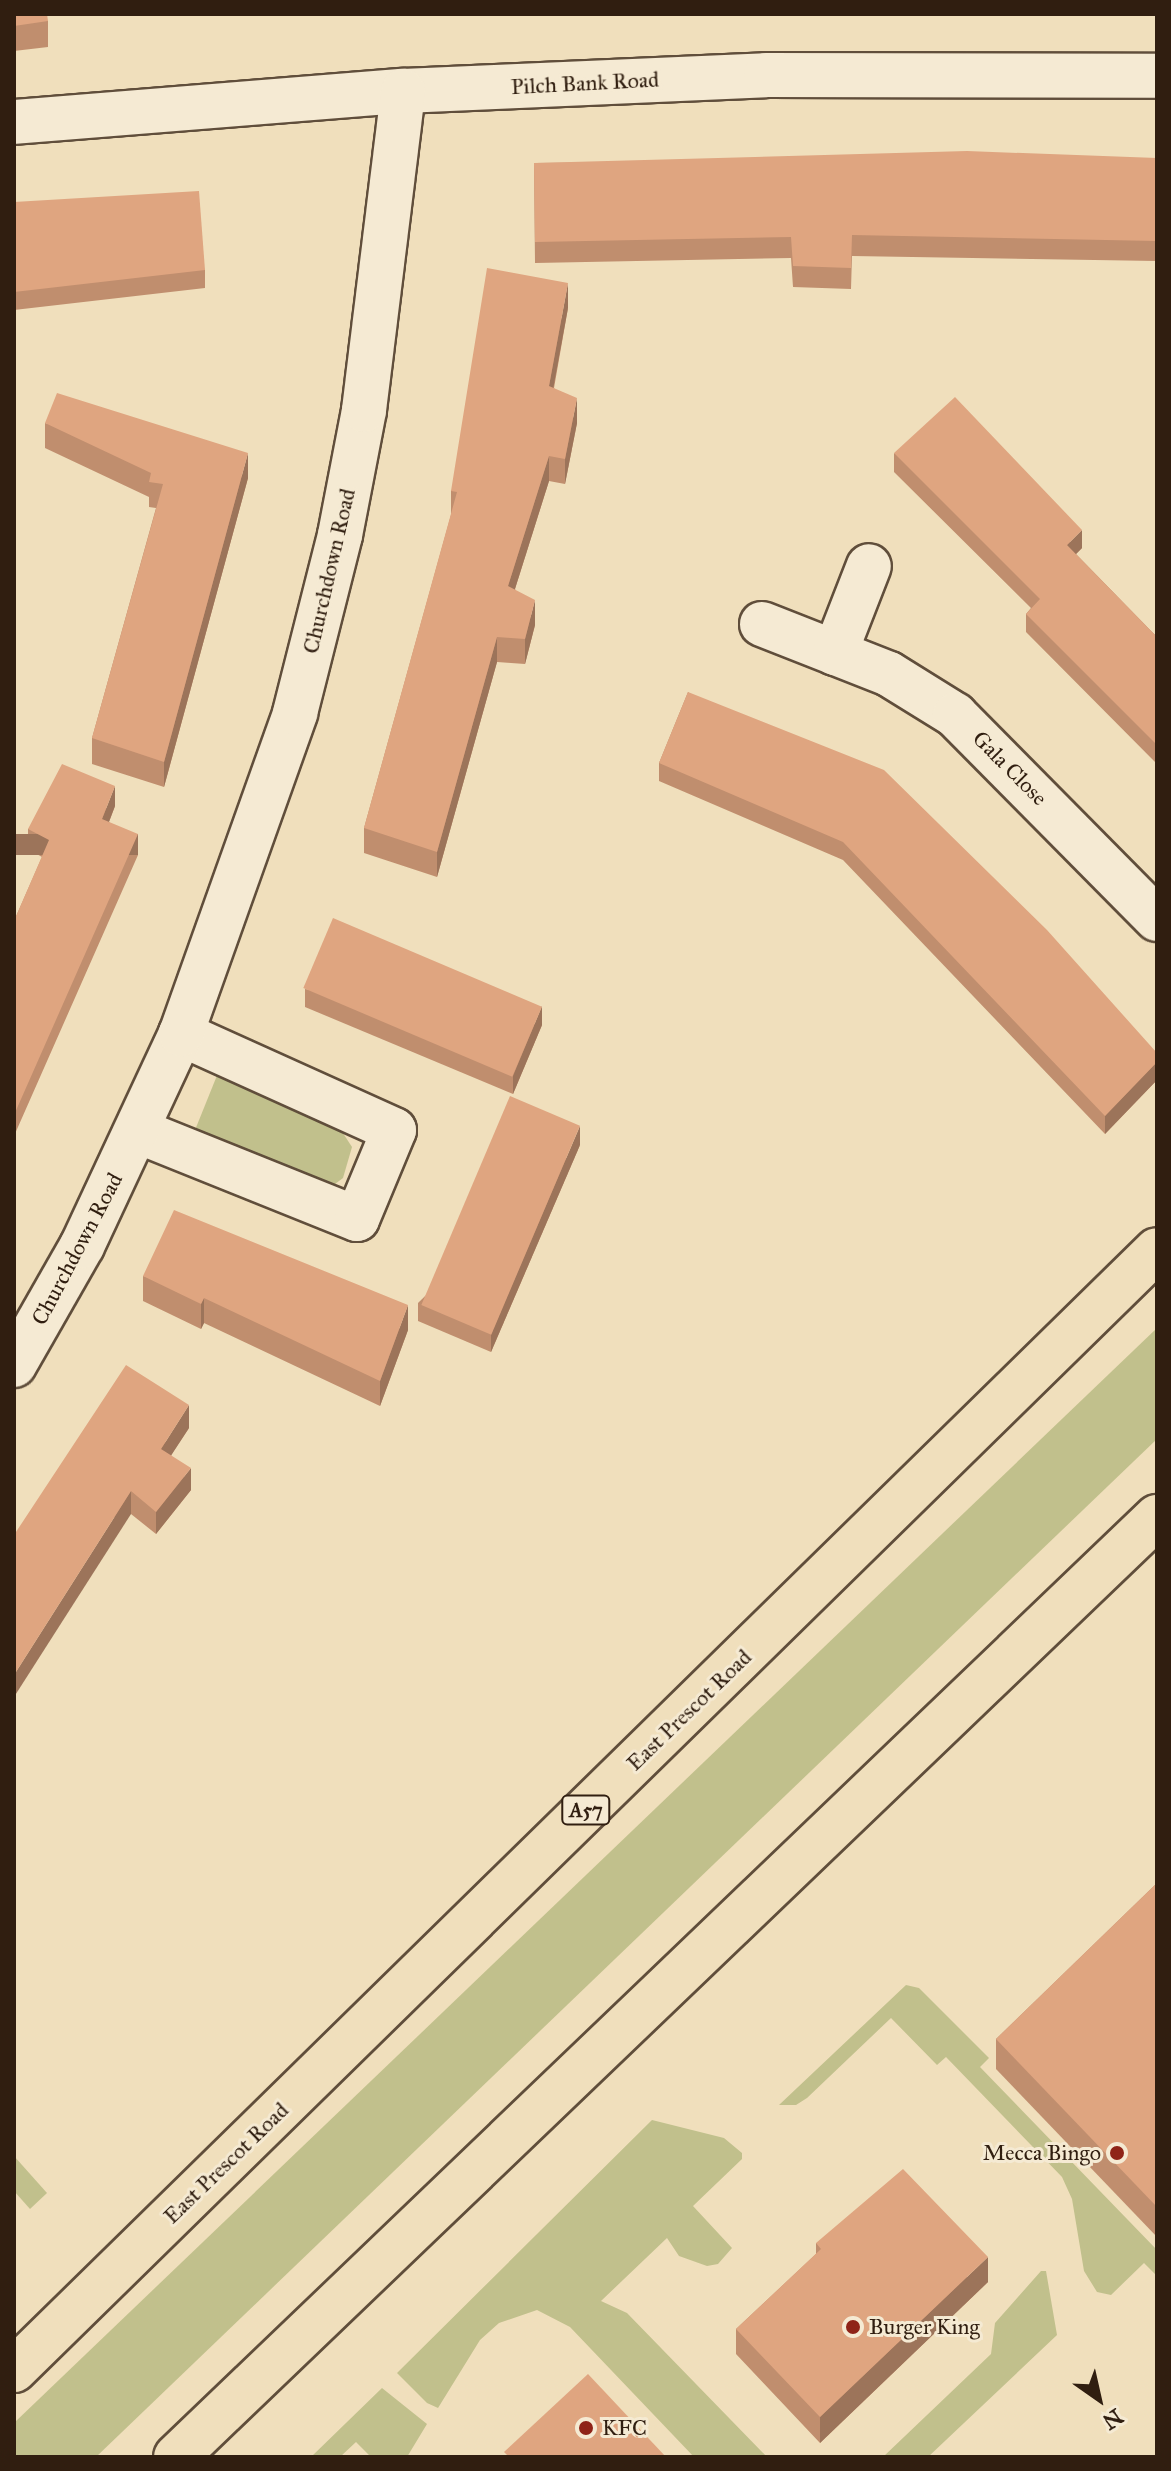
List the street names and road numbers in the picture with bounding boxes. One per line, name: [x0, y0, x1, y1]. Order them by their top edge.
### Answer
street label: Pilch Bank Road: [510, 66, 660, 100]
street label: Churchdown Road: [297, 486, 361, 656]
street label: Gala Close: [967, 725, 1053, 811]
street label: Churchdown Road: [26, 1168, 128, 1330]
street label: East Prescot Road: [621, 1644, 757, 1776]
road number: A57: [560, 1794, 612, 1826]
street label: East Prescot Road: [158, 2097, 294, 2229]

